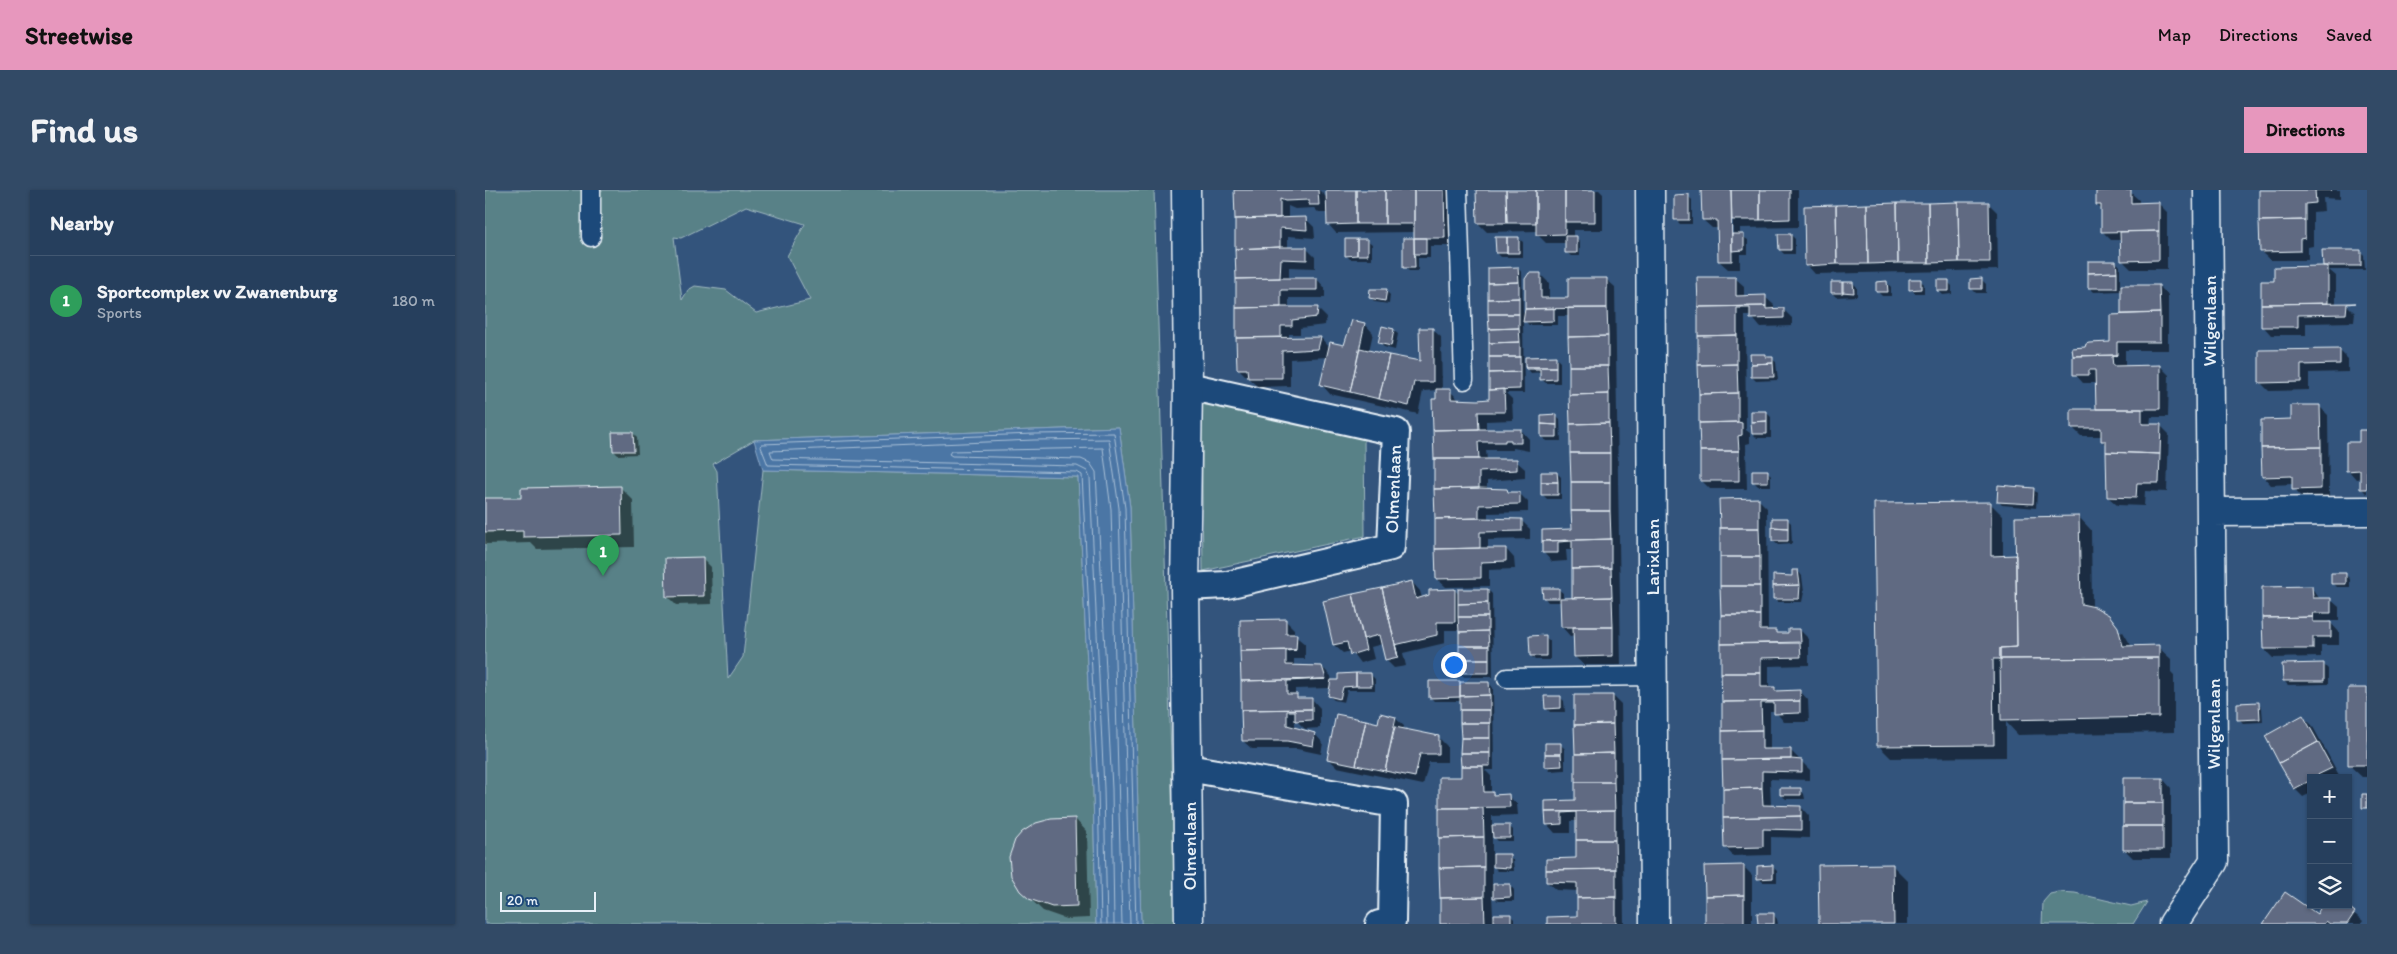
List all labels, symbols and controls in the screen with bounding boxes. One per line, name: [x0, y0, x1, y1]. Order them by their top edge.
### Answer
text: Streetwise: [25, 21, 133, 50]
text: Map: [2158, 24, 2191, 46]
text: Directions: [2219, 24, 2298, 46]
text: Saved: [2326, 24, 2372, 46]
button: Directions: [2244, 107, 2367, 153]
text: Find us: [30, 109, 138, 151]
text: Nearby: [50, 210, 114, 235]
street label: Wilgenlaan: [2198, 275, 2221, 367]
text: Sportcomplex vv Zwanenburg: [97, 280, 337, 303]
text: 1: [62, 291, 70, 310]
text: 180 m: [392, 291, 435, 310]
text: Sports: [97, 303, 142, 322]
street label: Olmenlaan: [1380, 444, 1406, 534]
street label: Larixlaan: [1641, 518, 1664, 595]
pin: 1: [587, 535, 619, 576]
your location: [1441, 652, 1467, 678]
street label: Wilgenlaan: [2202, 678, 2225, 770]
map controls: [2307, 774, 2352, 909]
button: +: [2307, 774, 2352, 819]
street label: Olmenlaan: [1178, 802, 1201, 891]
button: −: [2307, 819, 2352, 864]
button: layers: [2307, 864, 2352, 909]
scale bar: [500, 889, 596, 912]
text: 20 m: [507, 892, 538, 909]

